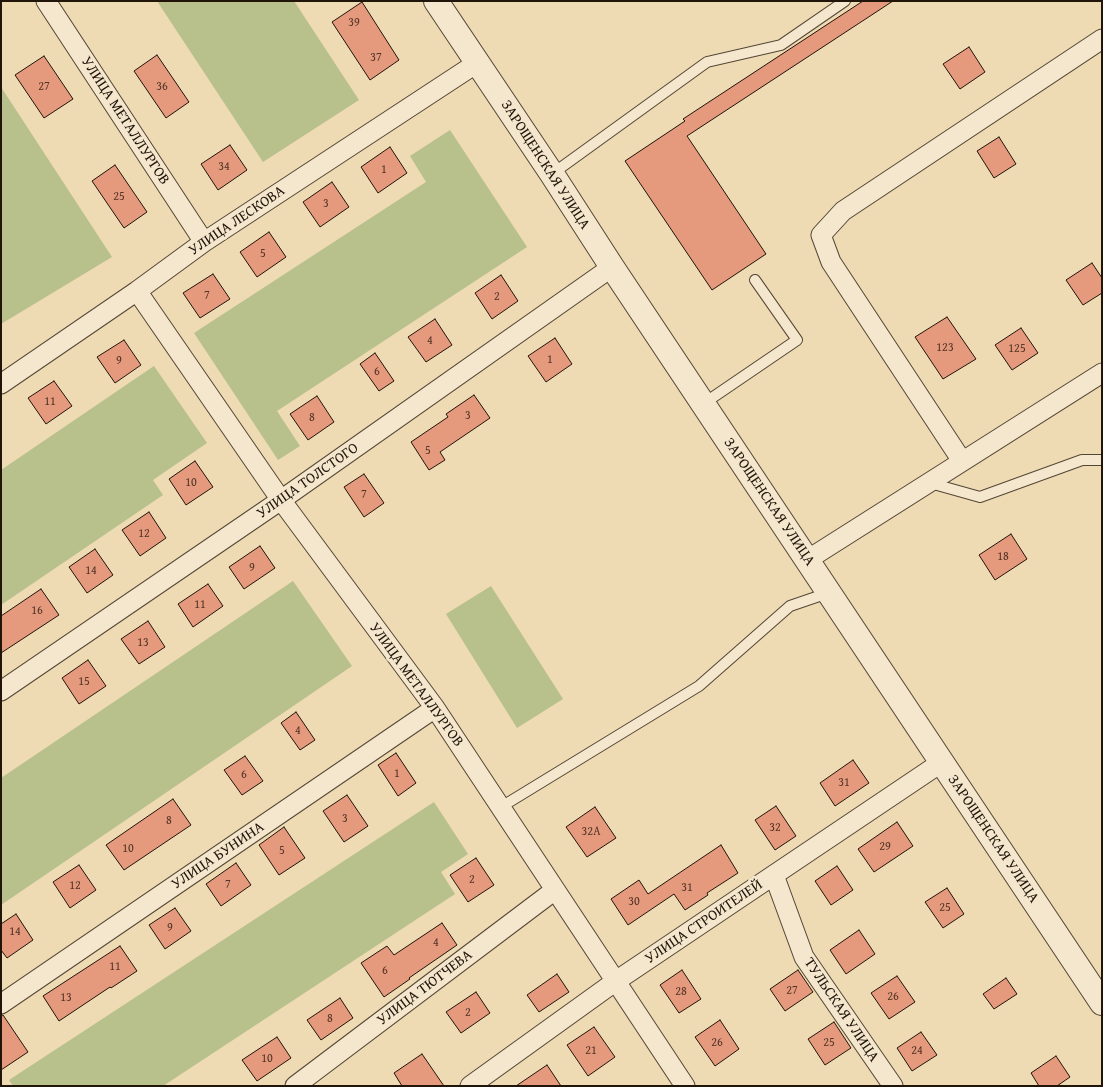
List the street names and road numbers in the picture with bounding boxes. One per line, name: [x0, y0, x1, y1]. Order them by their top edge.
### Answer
street label: УЛИЦА МЕТАЛЛУРГОВ: [77, 54, 173, 188]
street label: ЗАРОЩЕНСКАЯ УЛИЦА: [497, 97, 593, 233]
street label: УЛИЦА ЛЕСКОВА: [186, 182, 288, 260]
street label: ЗАРОЩЕНСКАЯ УЛИЦА: [720, 435, 818, 569]
street label: УЛИЦА ТОЛСТОГО: [254, 439, 362, 523]
street label: УЛИЦА МЕТАЛЛУРГОВ: [365, 619, 467, 751]
street label: ЗАРОЩЕНСКАЯ УЛИЦА: [944, 772, 1042, 906]
street label: УЛИЦА БУНИНА: [168, 818, 268, 894]
street label: УЛИЦА СТРОИТЕЛЕЙ: [642, 876, 766, 968]
street label: УЛИЦА ТЮТЧЕВА: [374, 946, 476, 1030]
street label: ТУЛЬСКАЯ УЛИЦА: [800, 955, 882, 1065]

